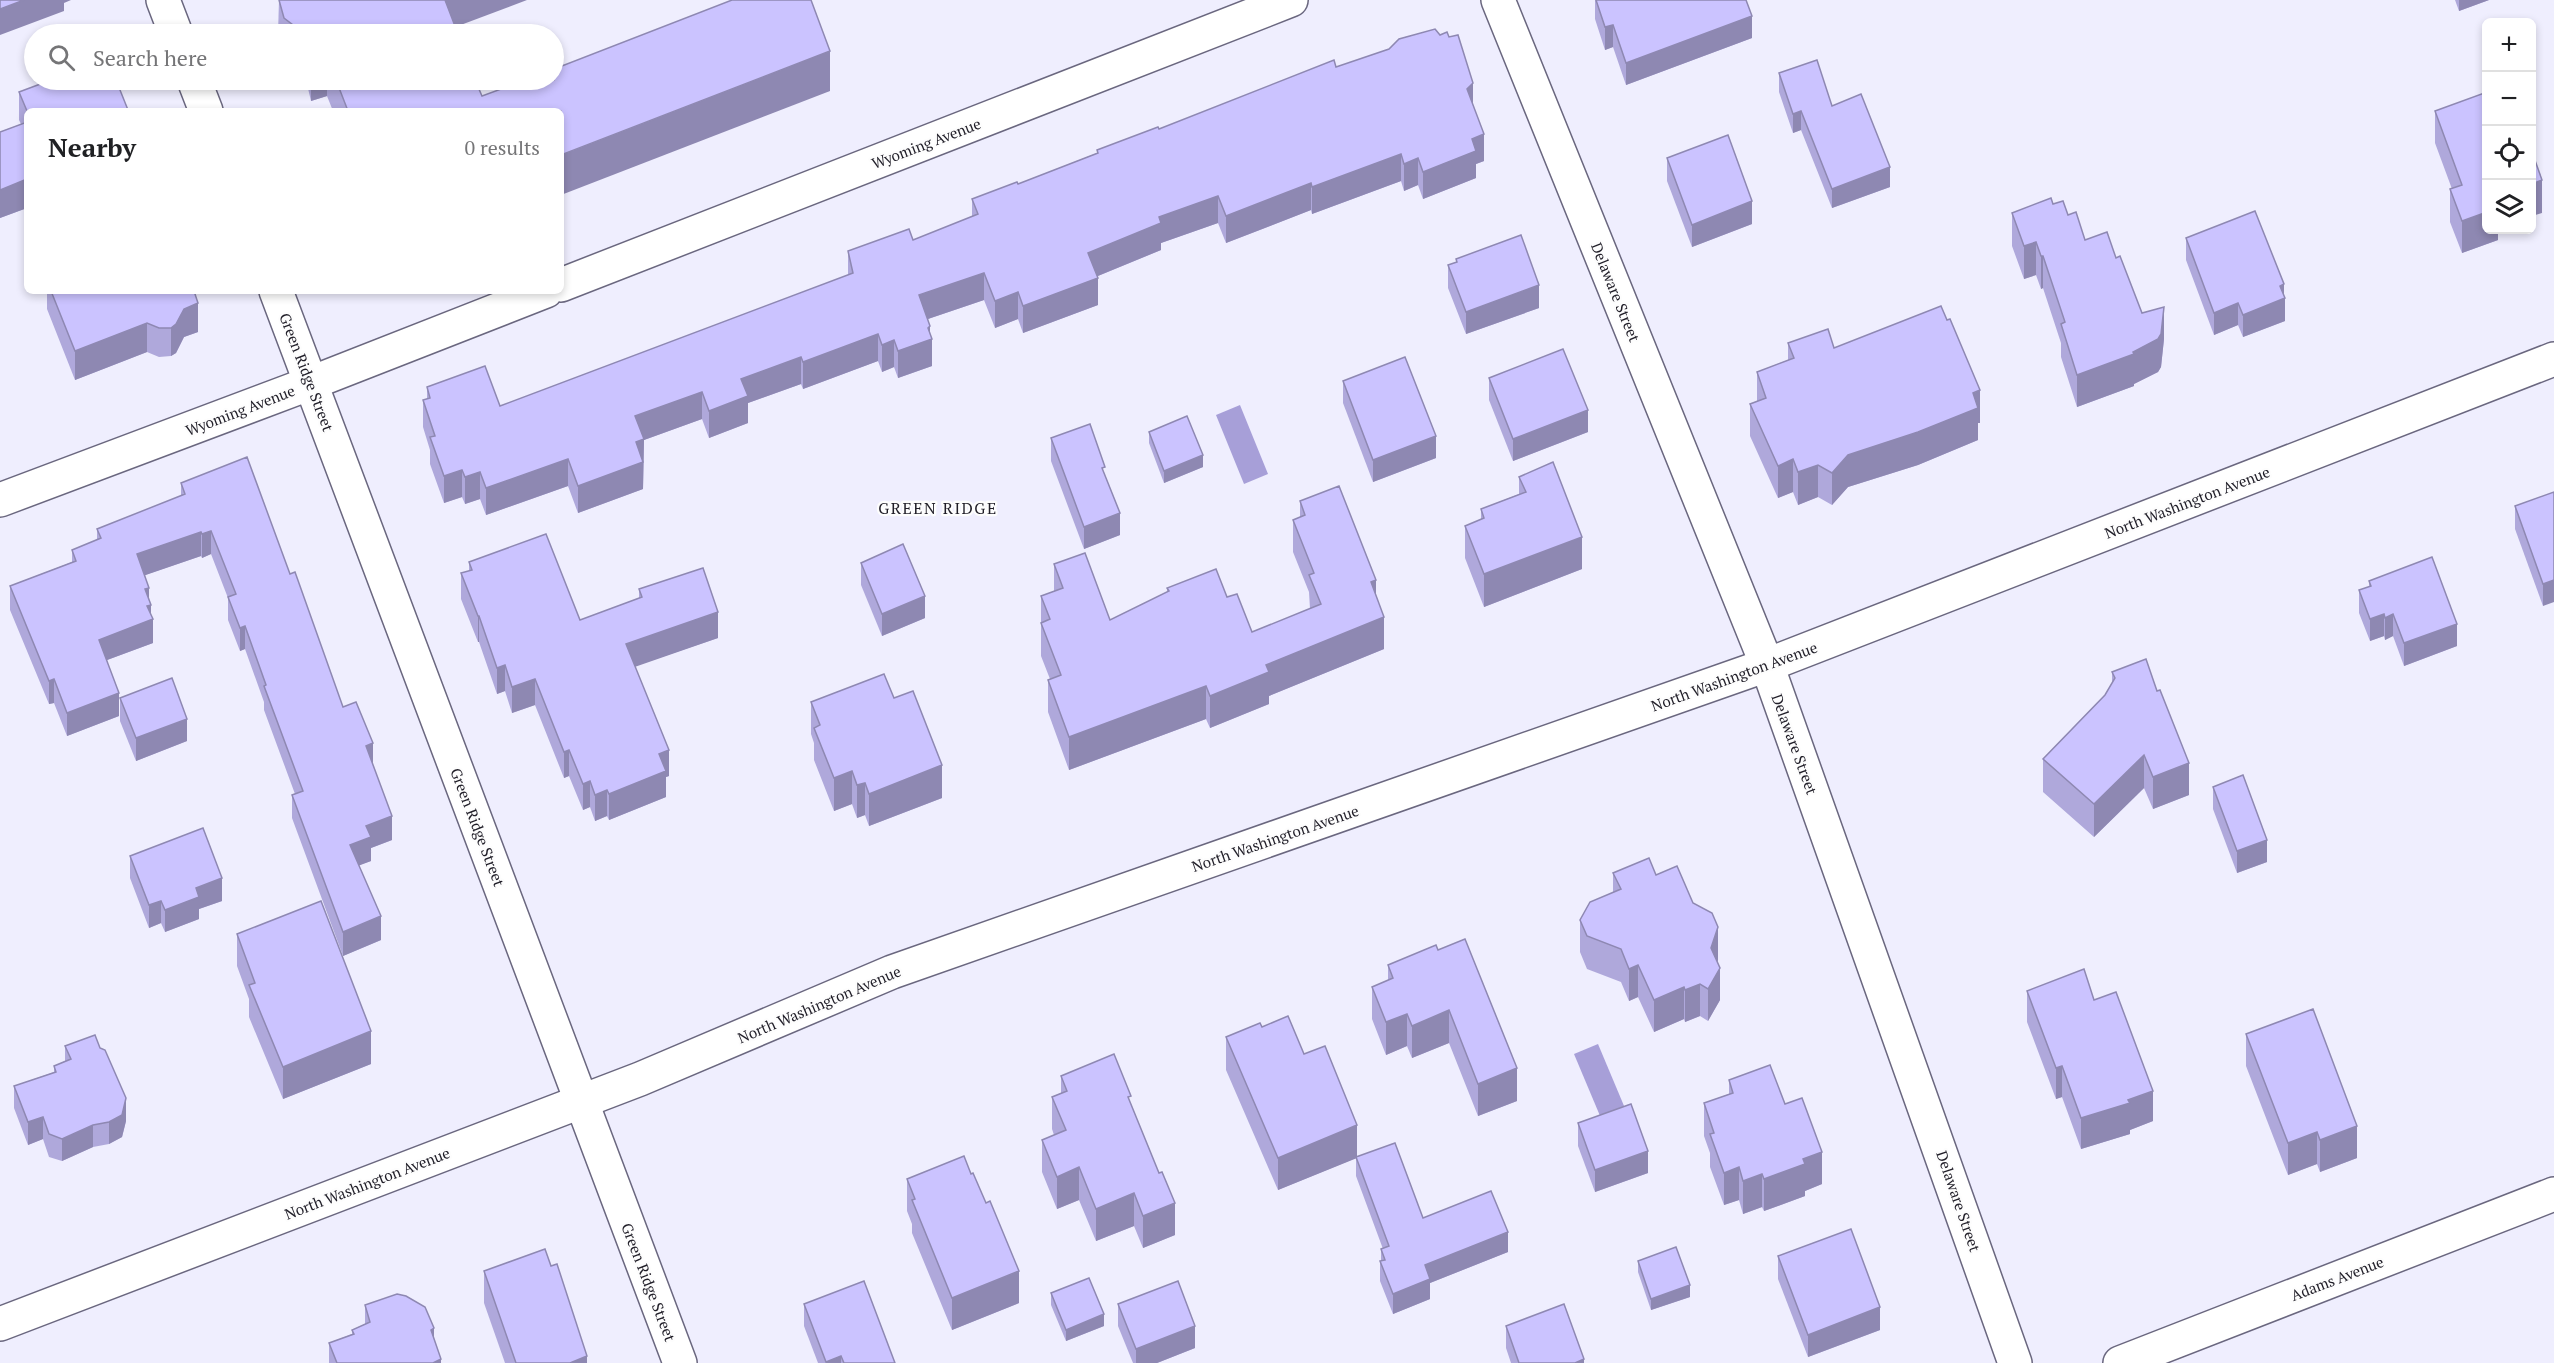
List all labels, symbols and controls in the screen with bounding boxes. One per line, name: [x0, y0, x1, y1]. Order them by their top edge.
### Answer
map controls: [2482, 18, 2536, 234]
button: +: [2482, 18, 2536, 72]
search box: [24, 24, 564, 90]
icon: search: [45, 41, 78, 74]
text: Search here: [93, 43, 207, 72]
button: −: [2482, 72, 2536, 126]
street label: Wyoming Avenue: [868, 113, 984, 173]
button: locate: [2482, 126, 2536, 180]
text: Nearby: [48, 130, 136, 164]
text: 0 results: [465, 134, 540, 161]
button: layers: [2482, 180, 2536, 234]
street label: Delaware Street: [1587, 239, 1645, 345]
street label: Green Ridge Street: [275, 310, 339, 434]
street label: Wyoming Avenue: [182, 380, 298, 440]
street label: North Washington Avenue: [2101, 461, 2273, 543]
district label: GREEN RIDGE: [878, 497, 998, 519]
street label: North Washington Avenue: [1648, 637, 1820, 715]
street label: Delaware Street: [1768, 691, 1823, 797]
street label: Green Ridge Street: [446, 765, 510, 889]
street label: North Washington Avenue: [1189, 800, 1361, 876]
street label: North Washington Avenue: [734, 961, 904, 1047]
street label: North Washington Avenue: [281, 1142, 453, 1224]
street label: Delaware Street: [1932, 1148, 1986, 1255]
street label: Green Ridge Street: [617, 1220, 681, 1344]
street label: Adams Avenue: [2288, 1251, 2386, 1305]

